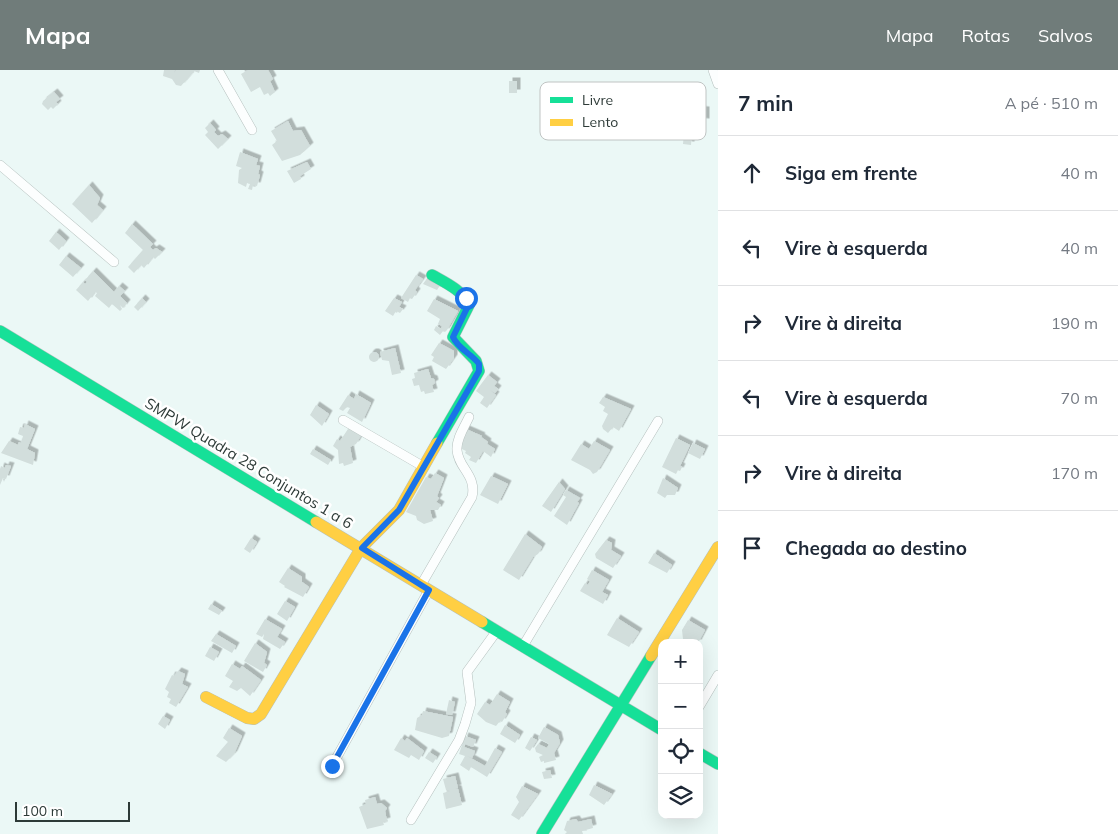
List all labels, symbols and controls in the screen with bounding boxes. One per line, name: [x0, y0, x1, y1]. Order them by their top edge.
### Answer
text: Mapa: [25, 20, 91, 50]
text: Mapa: [886, 24, 934, 47]
text: Rotas: [962, 24, 1010, 47]
text: Salvos: [1038, 24, 1093, 47]
legend: [540, 82, 706, 140]
text: 7 min: [738, 90, 793, 116]
text: Livre: [582, 91, 613, 109]
text: A pé · 510 m: [1005, 93, 1098, 113]
text: Lento: [582, 113, 618, 131]
icon: ahead: [738, 159, 766, 187]
text: Siga em frente: [785, 161, 917, 185]
text: 40 m: [1061, 163, 1098, 183]
icon: left: [738, 234, 766, 262]
text: Vire à esquerda: [785, 236, 928, 260]
text: 40 m: [1061, 238, 1098, 258]
route start: [455, 287, 478, 310]
icon: right: [738, 309, 766, 337]
text: Vire à direita: [785, 311, 902, 335]
text: 190 m: [1051, 313, 1098, 333]
icon: left: [738, 384, 766, 412]
text: Vire à esquerda: [785, 386, 928, 410]
text: 70 m: [1061, 388, 1098, 408]
street label: SMPW Quadra 28 Conjuntos 1 a 6: [142, 393, 356, 533]
icon: right: [738, 459, 766, 487]
text: Vire à direita: [785, 461, 902, 485]
text: 170 m: [1051, 463, 1098, 483]
icon: arrive: [738, 534, 766, 562]
text: Chegada ao destino: [785, 536, 967, 560]
map controls: [658, 639, 703, 819]
button: +: [658, 639, 703, 684]
button: −: [658, 684, 703, 729]
button: locate: [658, 729, 703, 774]
route end: [321, 755, 344, 778]
button: layers: [658, 774, 703, 819]
scale bar: [15, 799, 130, 822]
text: 100 m: [22, 802, 63, 820]

